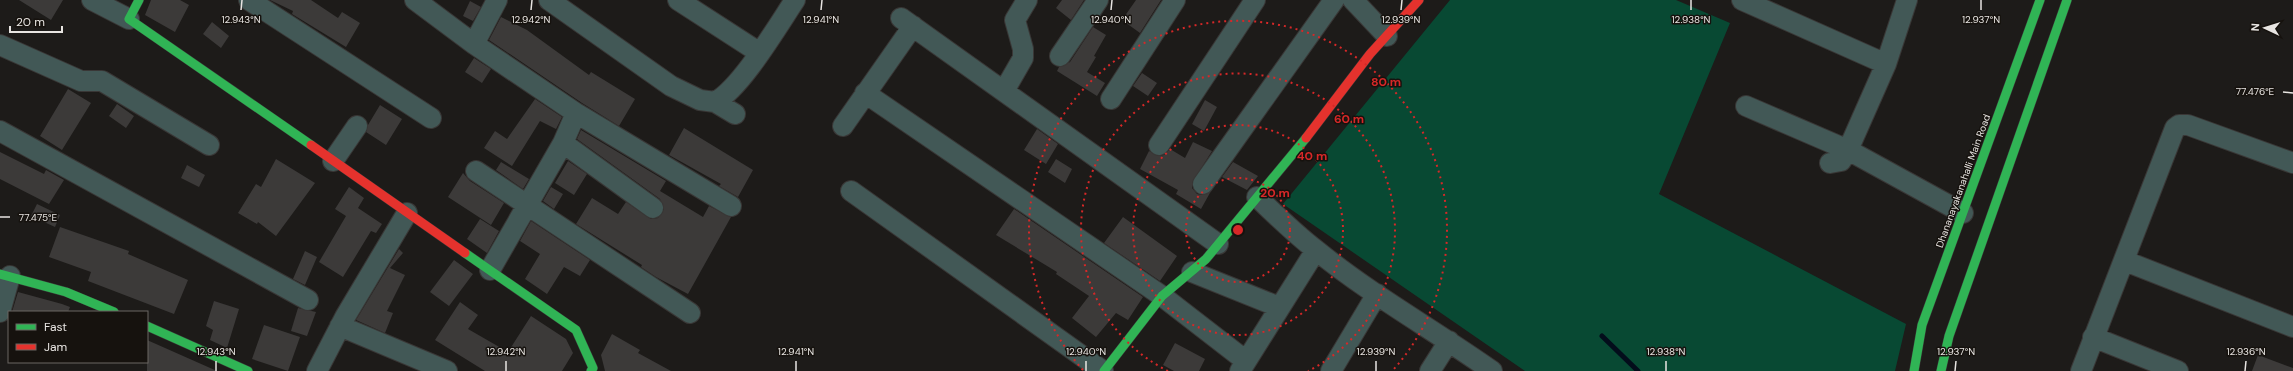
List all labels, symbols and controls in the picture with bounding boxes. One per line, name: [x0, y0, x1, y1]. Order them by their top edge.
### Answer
scale bar: [10, 8, 62, 34]
north arrow: [2245, 8, 2285, 48]
text: 12.943°N: [221, 13, 261, 26]
text: 12.942°N: [511, 13, 551, 26]
text: 12.941°N: [803, 13, 839, 26]
text: 12.940°N: [1091, 13, 1131, 26]
text: 12.939°N: [1382, 13, 1421, 26]
text: 12.938°N: [1672, 13, 1711, 26]
text: 12.937°N: [1962, 13, 2000, 26]
text: 20 m: [16, 14, 45, 30]
text: N: [2248, 23, 2262, 32]
text: 80 m: [1371, 74, 1401, 90]
text: 77.476°E: [2236, 85, 2275, 98]
text: 60 m: [1334, 111, 1364, 127]
street label: Dhananayakanahalli Main Road: [1933, 112, 1993, 250]
text: 40 m: [1297, 148, 1327, 164]
text: 20 m: [1260, 185, 1290, 201]
text: 77.475°E: [19, 211, 58, 224]
centre of rings: [1231, 223, 1245, 237]
legend: [8, 311, 148, 363]
text: Fast: [44, 319, 67, 335]
text: Jam: [44, 339, 67, 355]
text: 12.943°N: [196, 345, 236, 358]
text: 12.942°N: [486, 345, 526, 358]
text: 12.941°N: [778, 345, 814, 358]
text: 12.940°N: [1066, 345, 1106, 358]
text: 12.939°N: [1357, 345, 1396, 358]
text: 12.938°N: [1647, 345, 1686, 358]
text: 12.937°N: [1937, 345, 1975, 358]
text: 12.936°N: [2226, 345, 2266, 358]

